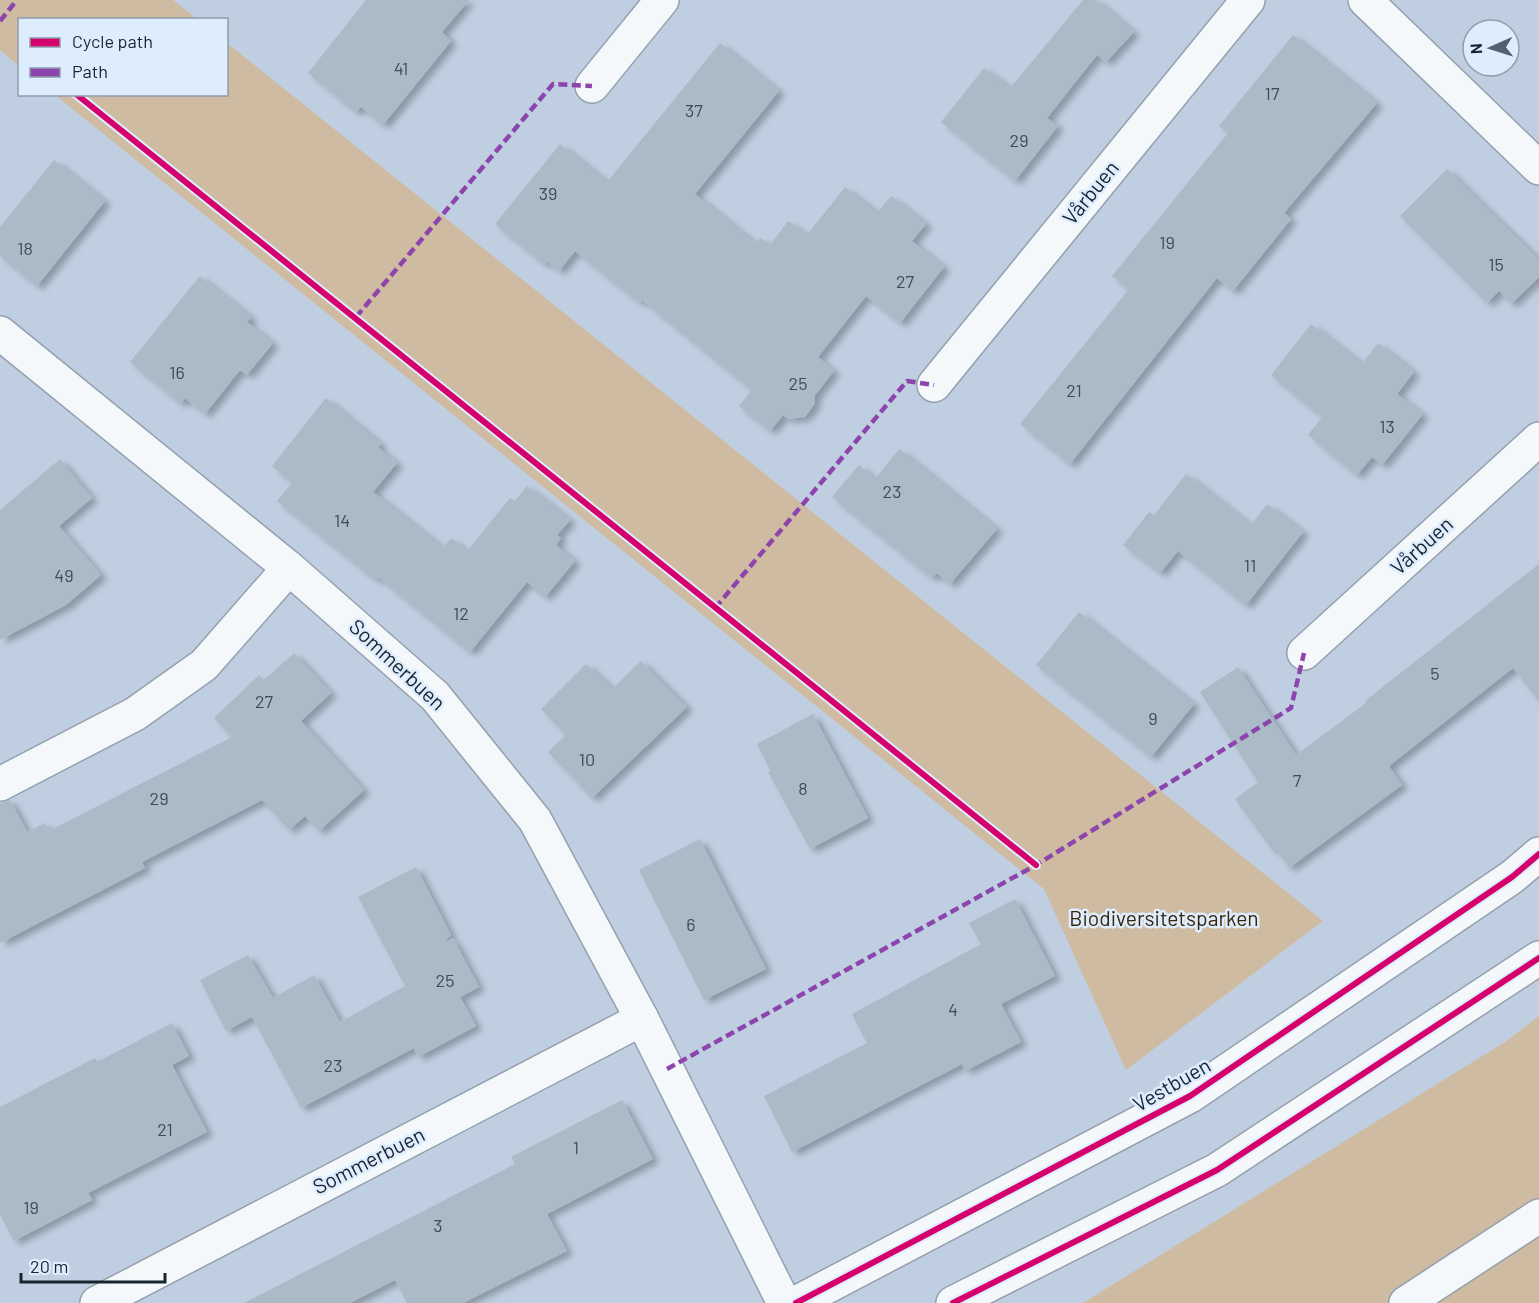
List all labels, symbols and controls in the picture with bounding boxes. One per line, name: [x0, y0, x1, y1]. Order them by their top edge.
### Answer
legend: [18, 18, 228, 96]
north arrow: [1461, 18, 1521, 78]
text: Cycle path: [72, 30, 153, 52]
text: N: [1466, 43, 1485, 55]
house number: 41: [394, 57, 408, 79]
text: Path: [72, 60, 108, 82]
house number: 17: [1265, 82, 1280, 104]
house number: 37: [685, 99, 703, 121]
house number: 29: [1009, 129, 1029, 151]
street label: Vårbuen: [1057, 155, 1123, 229]
house number: 39: [539, 182, 557, 204]
house number: 19: [1159, 231, 1175, 253]
house number: 18: [17, 237, 33, 259]
house number: 15: [1488, 253, 1504, 275]
house number: 27: [896, 270, 915, 292]
house number: 16: [169, 361, 185, 383]
house number: 25: [789, 372, 807, 394]
house number: 21: [1066, 379, 1082, 401]
house number: 13: [1379, 415, 1395, 437]
house number: 23: [883, 480, 901, 502]
house number: 14: [334, 509, 350, 531]
street label: Vårbuen: [1385, 511, 1457, 579]
house number: 11: [1244, 554, 1256, 576]
house number: 49: [54, 564, 74, 586]
house number: 12: [453, 602, 469, 624]
street label: Sommerbuen: [345, 613, 451, 715]
house number: 5: [1430, 662, 1440, 684]
house number: 27: [255, 690, 274, 712]
house number: 9: [1148, 707, 1158, 729]
house number: 10: [579, 748, 595, 770]
house number: 7: [1293, 769, 1302, 791]
house number: 8: [798, 777, 808, 799]
house number: 29: [149, 787, 169, 809]
park label: Biodiversitetsparken: [1069, 905, 1259, 930]
house number: 6: [686, 913, 696, 935]
house number: 25: [436, 969, 454, 991]
house number: 4: [948, 998, 958, 1020]
street label: Vestbuen: [1128, 1052, 1214, 1116]
house number: 23: [324, 1054, 342, 1076]
house number: 21: [157, 1118, 173, 1140]
street label: Sommerbuen: [308, 1121, 429, 1199]
house number: 1: [573, 1136, 579, 1158]
house number: 19: [23, 1196, 39, 1218]
house number: 3: [433, 1214, 443, 1236]
scale bar: [21, 1246, 165, 1284]
text: 20 m: [30, 1255, 68, 1277]

